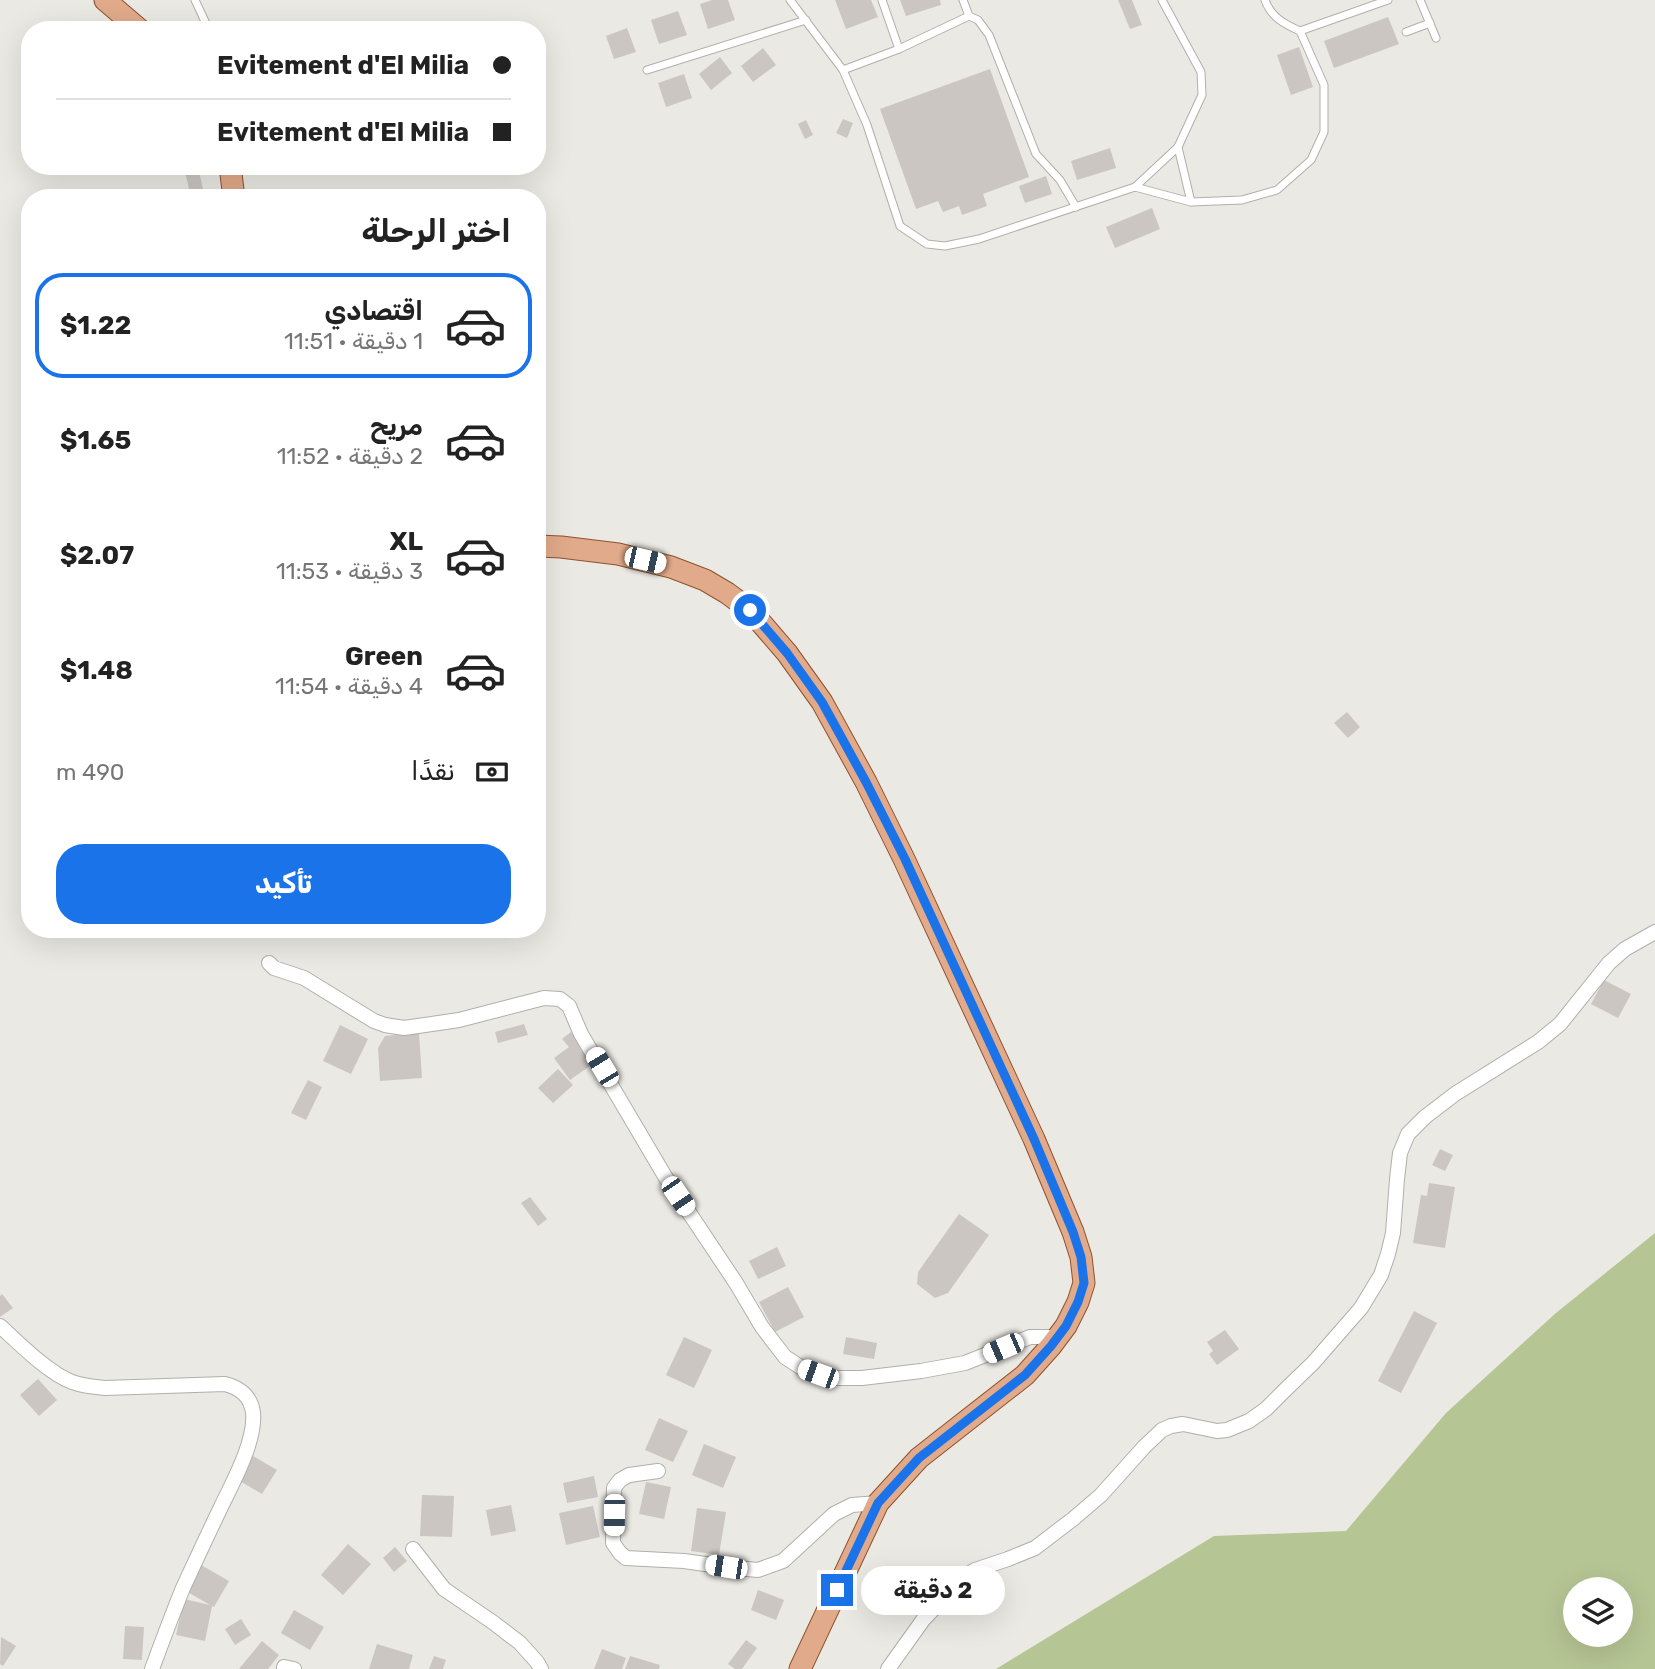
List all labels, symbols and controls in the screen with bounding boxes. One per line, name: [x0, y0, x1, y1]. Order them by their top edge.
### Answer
text: Evitement d'El Milia: [217, 50, 469, 81]
text: Evitement d'El Milia: [217, 117, 469, 148]
text: اختر الرحلة: [361, 212, 511, 250]
icon: car: [444, 294, 507, 357]
text: اقتصادي: [324, 296, 423, 327]
text: $1.22: [60, 310, 131, 341]
text: 1 دقيقة · 11:51: [284, 327, 423, 355]
icon: car: [444, 409, 507, 472]
text: مريح: [370, 411, 423, 442]
text: $1.65: [60, 425, 131, 456]
text: 2 دقيقة · 11:52: [277, 442, 423, 470]
icon: car: [444, 524, 507, 587]
text: XL: [390, 526, 423, 557]
text: $2.07: [60, 540, 134, 571]
car: [623, 545, 668, 575]
text: 3 دقيقة · 11:53: [276, 557, 423, 585]
route start: [734, 594, 766, 626]
icon: car: [444, 639, 507, 702]
text: Green: [345, 641, 423, 672]
text: $1.48: [60, 655, 133, 686]
text: 4 دقيقة · 11:54: [275, 672, 423, 700]
icon: cash: [473, 753, 511, 791]
text: نقدًا: [411, 756, 455, 787]
text: 490 m: [56, 758, 124, 786]
button: تأكيد: [56, 844, 511, 924]
car: [583, 1044, 622, 1090]
car: [658, 1173, 699, 1219]
car: [980, 1330, 1027, 1366]
car: [795, 1357, 842, 1391]
car: [604, 1494, 625, 1536]
car: [704, 1553, 749, 1581]
callout: 2 دقيقة: [862, 1566, 1005, 1614]
route end: [821, 1574, 853, 1606]
text: 2 دقيقة: [894, 1576, 972, 1604]
map controls: [1563, 1577, 1633, 1647]
button: layers: [1563, 1577, 1633, 1647]

